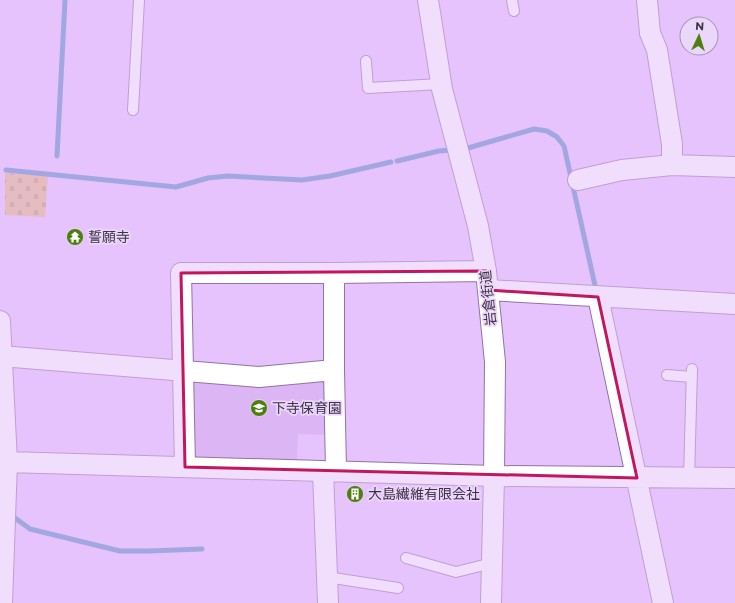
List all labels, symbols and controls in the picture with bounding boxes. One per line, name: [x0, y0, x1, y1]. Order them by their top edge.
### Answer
north arrow: [679, 16, 719, 56]
text: N: [695, 19, 705, 33]
temple icon: 誓願寺: [65, 227, 85, 247]
place label: 誓願寺: [88, 228, 130, 246]
street label: 岩倉街道: [476, 269, 500, 327]
school or university icon: 下寺保育園: [249, 398, 269, 418]
place label: 下寺保育園: [272, 399, 342, 417]
building icon: 大島繊維有限会社: [345, 484, 365, 504]
place label: 大島繊維有限会社: [368, 485, 480, 503]

